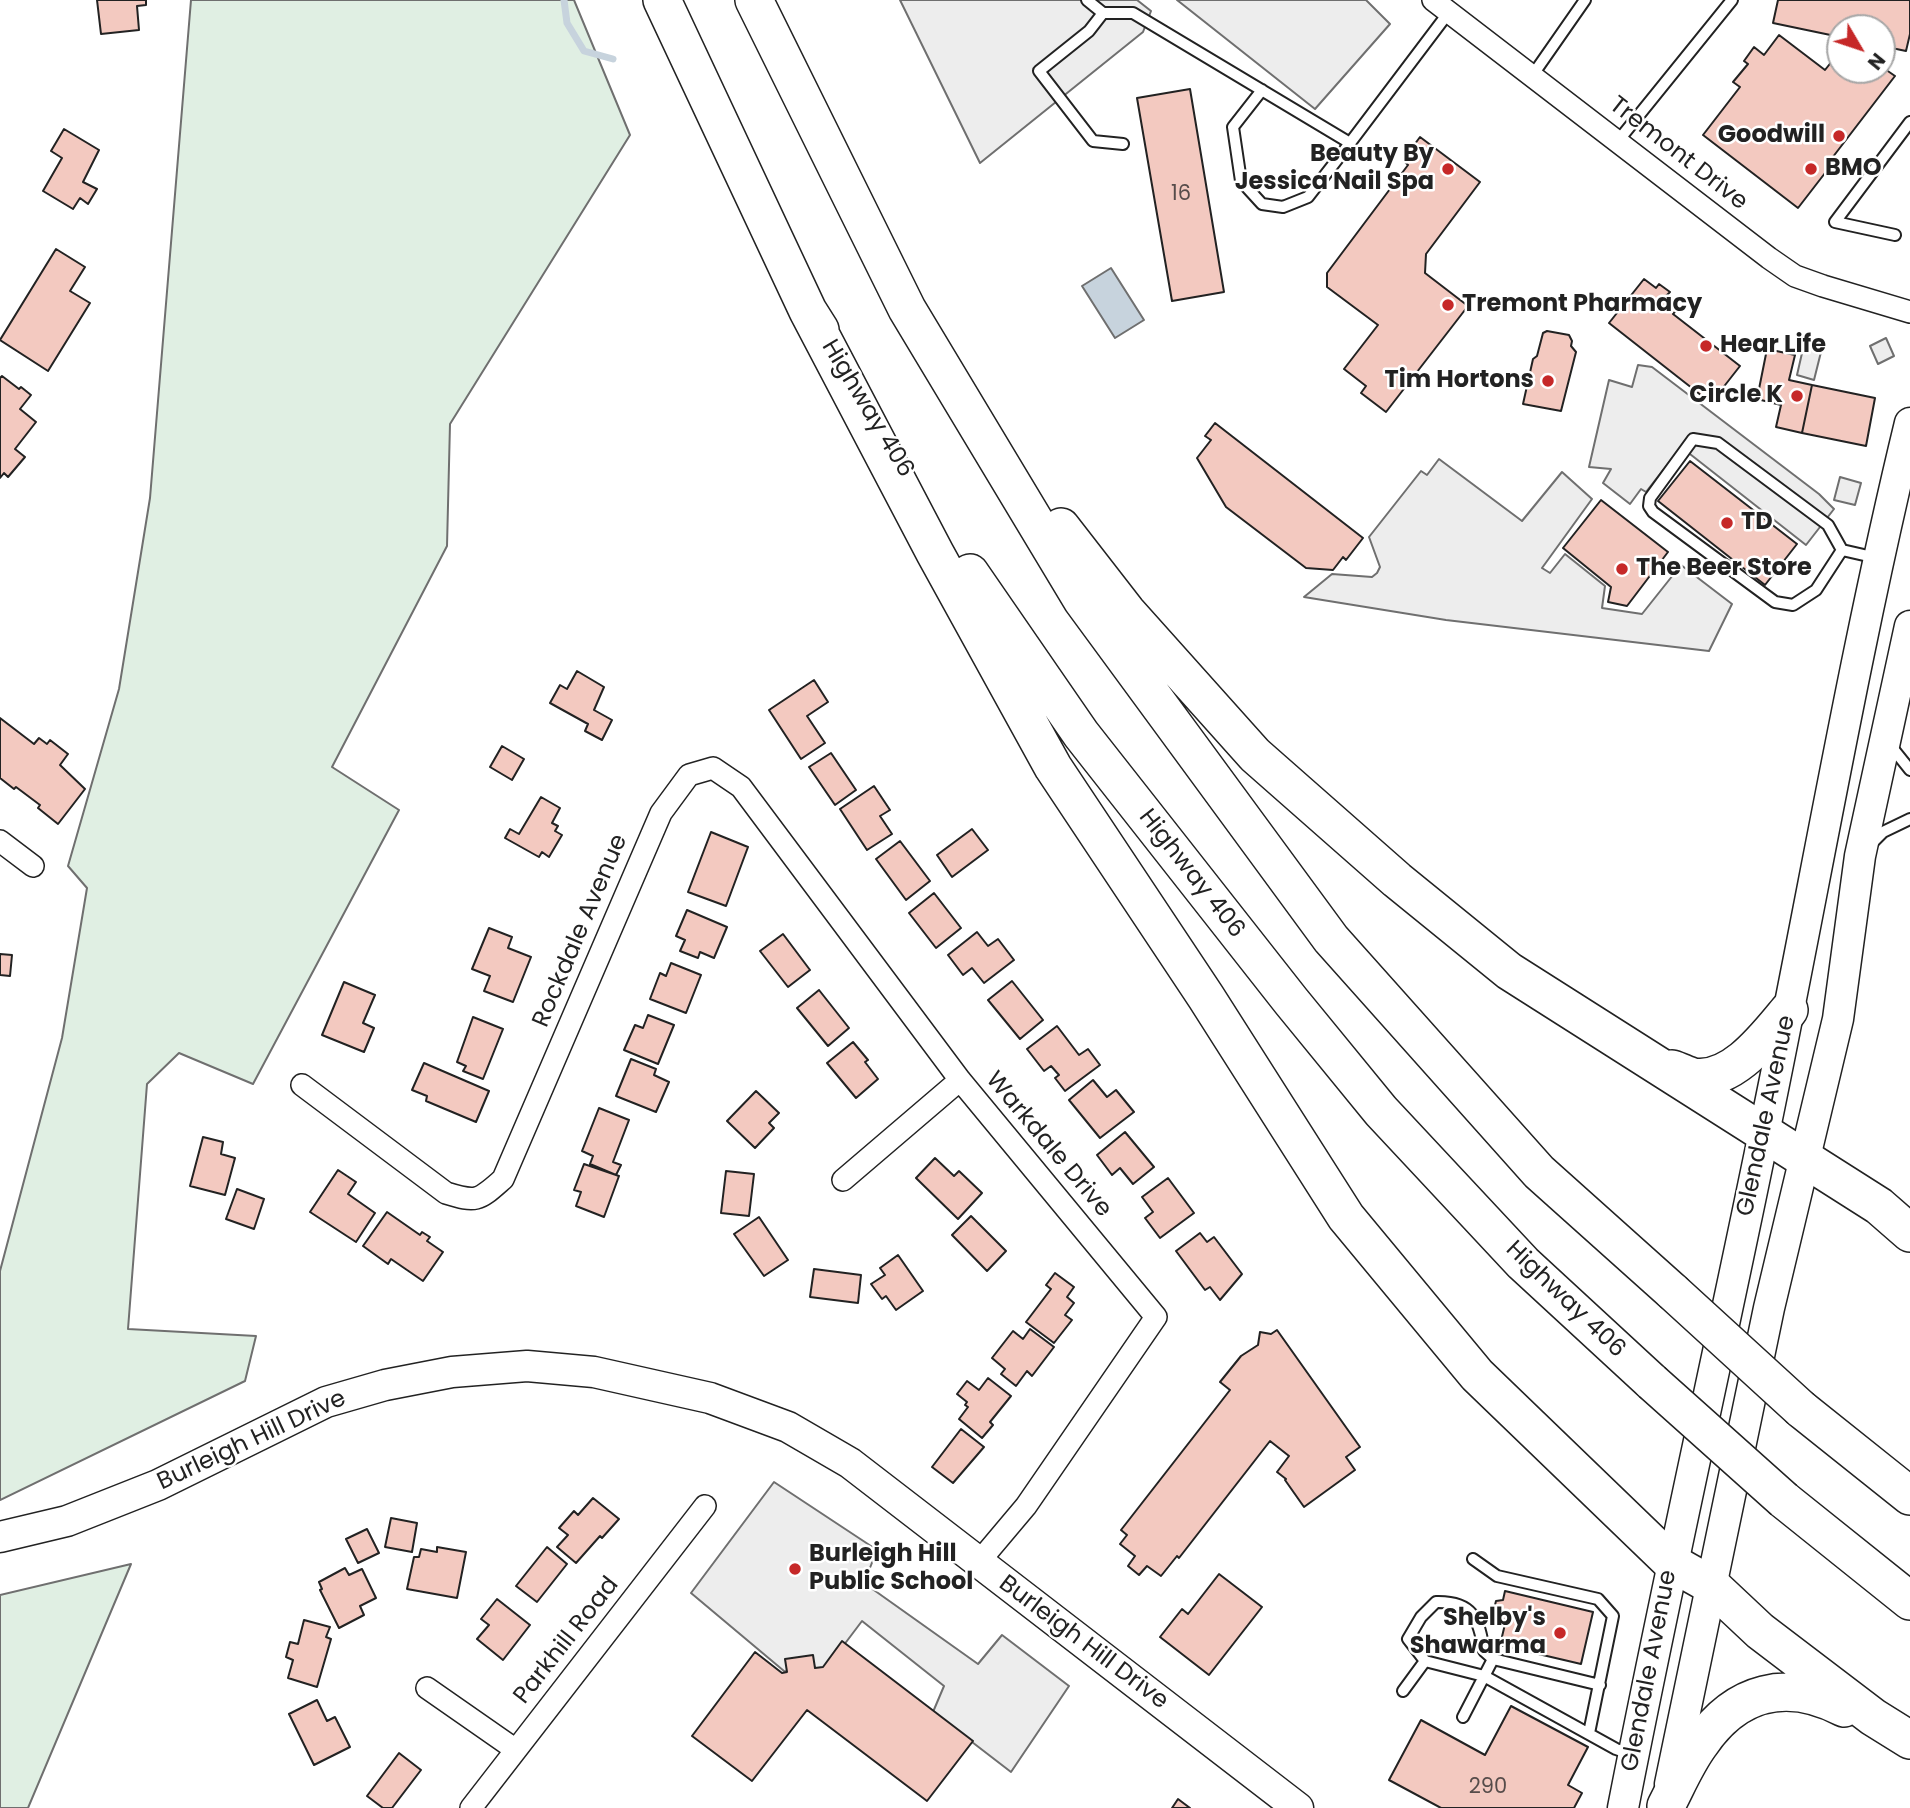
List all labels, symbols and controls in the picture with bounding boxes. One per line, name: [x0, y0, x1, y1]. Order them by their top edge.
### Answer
north arrow: [1826, 14, 1896, 84]
text: N: [1861, 47, 1891, 75]
street label: Tremont Drive: [1603, 91, 1753, 217]
place label: Goodwill: [1718, 122, 1825, 150]
marker: Goodwill: [1831, 128, 1847, 144]
place label: Beauty By Jessica Nail Spa: [1235, 141, 1434, 197]
place label: BMO: [1825, 155, 1882, 183]
marker: Beauty By Jessica Nail Spa: [1440, 161, 1456, 177]
marker: BMO: [1803, 161, 1819, 177]
house number: 16: [1171, 182, 1191, 208]
place label: Tremont Pharmacy: [1462, 291, 1702, 319]
marker: Tremont Pharmacy: [1440, 297, 1456, 313]
place label: Hear Life: [1720, 332, 1826, 360]
street label: Highway 406: [815, 335, 919, 483]
marker: Hear Life: [1698, 338, 1714, 354]
place label: Tim Hortons: [1385, 367, 1534, 395]
marker: Tim Hortons: [1540, 373, 1556, 389]
place label: Circle K: [1689, 382, 1783, 410]
marker: Circle K: [1789, 388, 1805, 404]
place label: TD: [1741, 509, 1773, 537]
marker: TD: [1719, 515, 1735, 531]
place label: The Beer Store: [1636, 555, 1812, 583]
marker: The Beer Store: [1614, 561, 1630, 577]
street label: Highway 406: [1132, 804, 1250, 944]
street label: Rockdale Avenue: [527, 830, 635, 1032]
street label: Glendale Avenue: [1732, 1013, 1802, 1219]
street label: Warkdale Drive: [979, 1067, 1117, 1223]
street label: Highway 406: [1499, 1236, 1631, 1364]
street label: Burleigh Hill Drive: [153, 1385, 351, 1497]
place label: Burleigh Hill Public School: [809, 1541, 973, 1597]
marker: Burleigh Hill Public School: [787, 1561, 803, 1577]
street label: Glendale Avenue: [1616, 1568, 1684, 1774]
street label: Burleigh Hill Drive: [993, 1570, 1173, 1716]
street label: Parkhill Road: [508, 1572, 626, 1710]
place label: Shelby's Shawarma: [1410, 1605, 1546, 1661]
marker: Shelby's Shawarma: [1552, 1625, 1568, 1641]
house number: 290: [1469, 1775, 1507, 1801]

